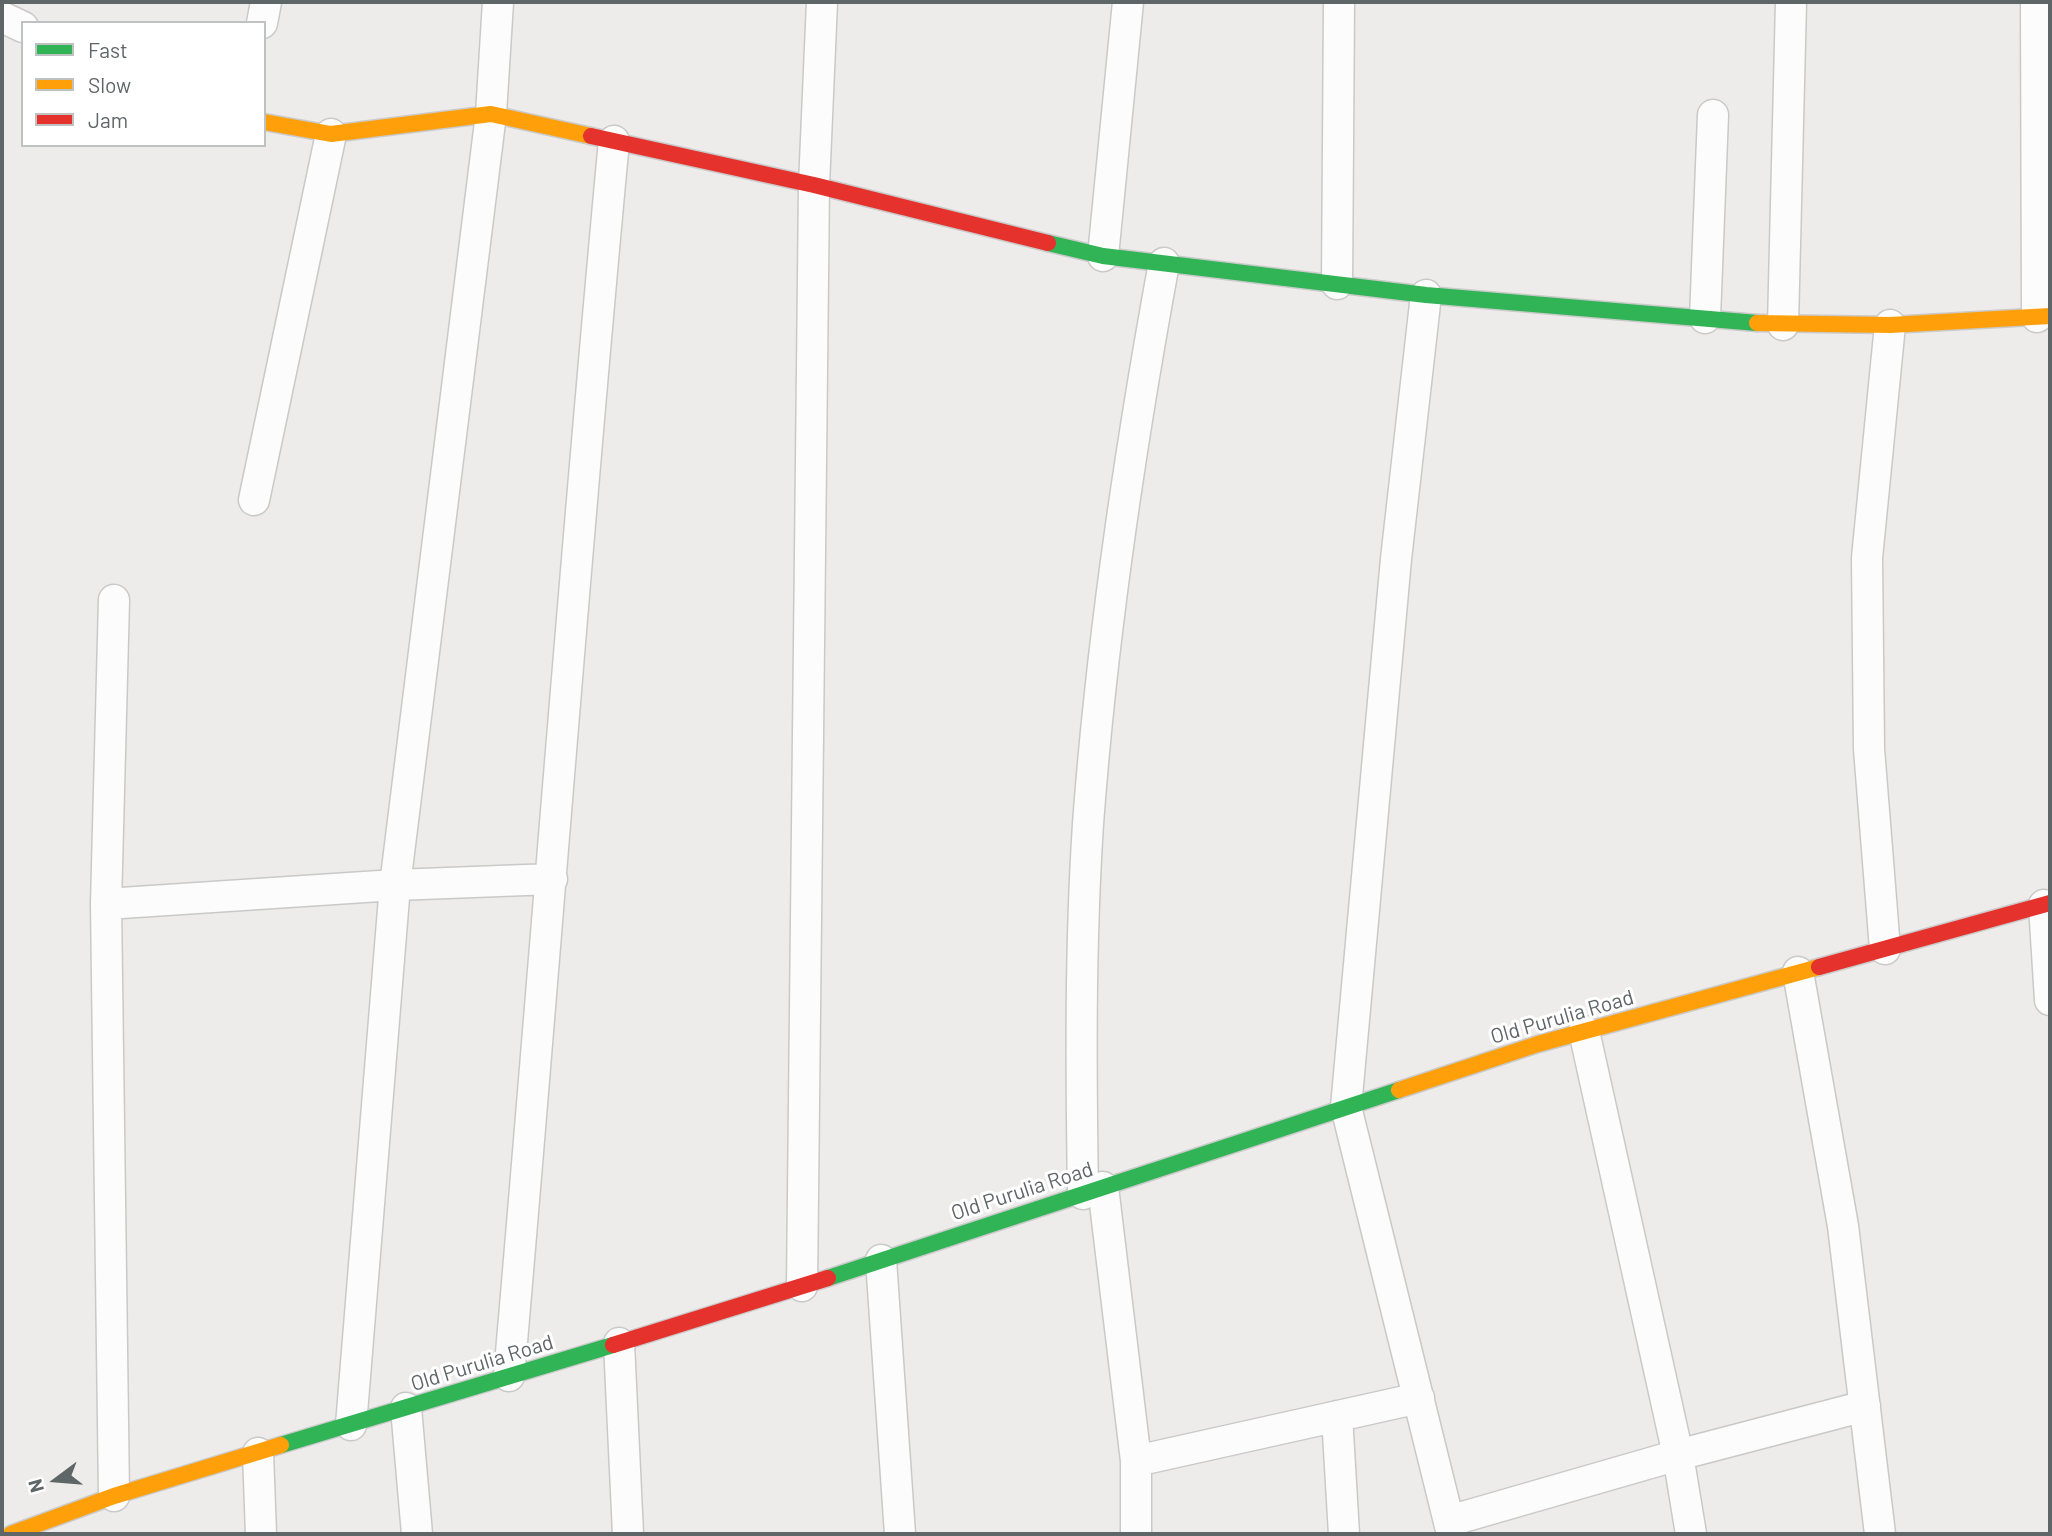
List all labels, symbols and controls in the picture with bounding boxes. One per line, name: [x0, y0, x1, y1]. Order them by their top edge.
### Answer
legend: [21, 21, 266, 147]
text: Fast: [88, 37, 128, 62]
text: Slow: [88, 72, 131, 97]
text: Jam: [88, 107, 128, 132]
street label: Old Purulia Road: [1488, 985, 1636, 1049]
street label: Old Purulia Road: [948, 1156, 1096, 1226]
street label: Old Purulia Road: [408, 1329, 556, 1397]
north arrow: [21, 1445, 91, 1515]
text: N: [23, 1477, 48, 1495]

